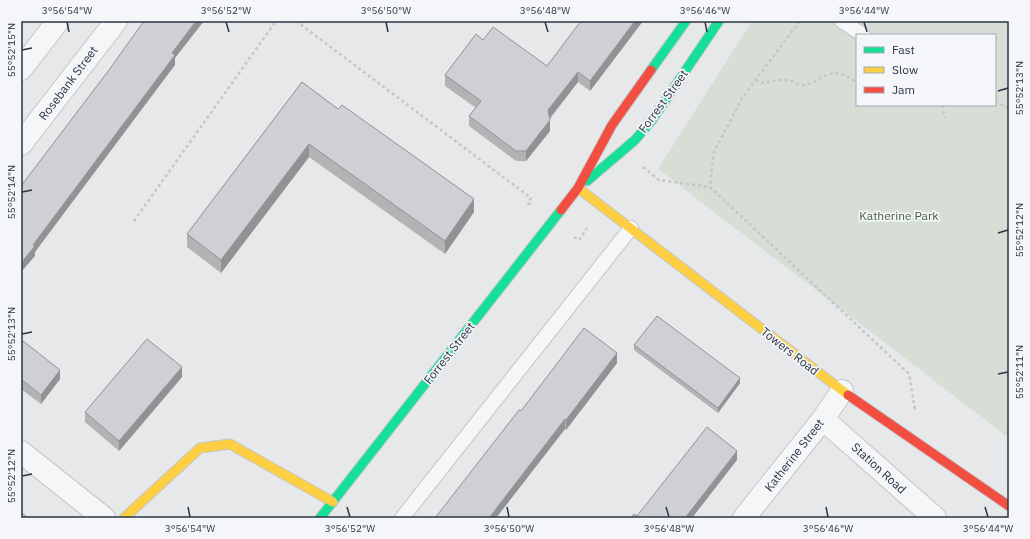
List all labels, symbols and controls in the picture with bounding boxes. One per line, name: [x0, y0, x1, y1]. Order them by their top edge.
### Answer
text: 3°56'54"W: [42, 4, 92, 17]
text: 3°56'52"W: [201, 4, 251, 17]
text: 3°56'50"W: [361, 4, 411, 17]
text: 3°56'48"W: [520, 4, 570, 17]
text: 3°56'46"W: [680, 4, 730, 17]
text: 3°56'44"W: [839, 4, 889, 17]
text: 55°52'15"N: [5, 23, 18, 77]
legend: [856, 34, 996, 106]
text: Fast: [892, 42, 915, 57]
street label: Rosebank Street: [35, 43, 101, 123]
text: 55°52'13"N: [1013, 61, 1026, 115]
text: Slow: [892, 62, 918, 77]
street label: Forrest Street: [635, 67, 691, 135]
text: Jam: [892, 82, 915, 97]
text: 55°52'14"N: [5, 165, 18, 219]
text: 55°52'12"N: [1013, 203, 1026, 257]
park label: Katherine Park: [859, 208, 939, 223]
text: 55°52'13"N: [5, 307, 18, 361]
street label: Forrest Street: [420, 319, 478, 387]
street label: Towers Road: [758, 324, 822, 378]
text: 55°52'11"N: [1013, 345, 1026, 399]
street label: Katherine Street: [761, 416, 827, 494]
street label: Station Road: [848, 439, 910, 497]
text: 55°52'12"N: [5, 449, 18, 503]
text: 3°56'54"W: [165, 522, 215, 535]
text: 3°56'52"W: [325, 522, 375, 535]
text: 3°56'50"W: [484, 522, 534, 535]
text: 3°56'48"W: [644, 522, 694, 535]
text: 3°56'46"W: [803, 522, 853, 535]
text: 3°56'44"W: [963, 522, 1013, 535]

